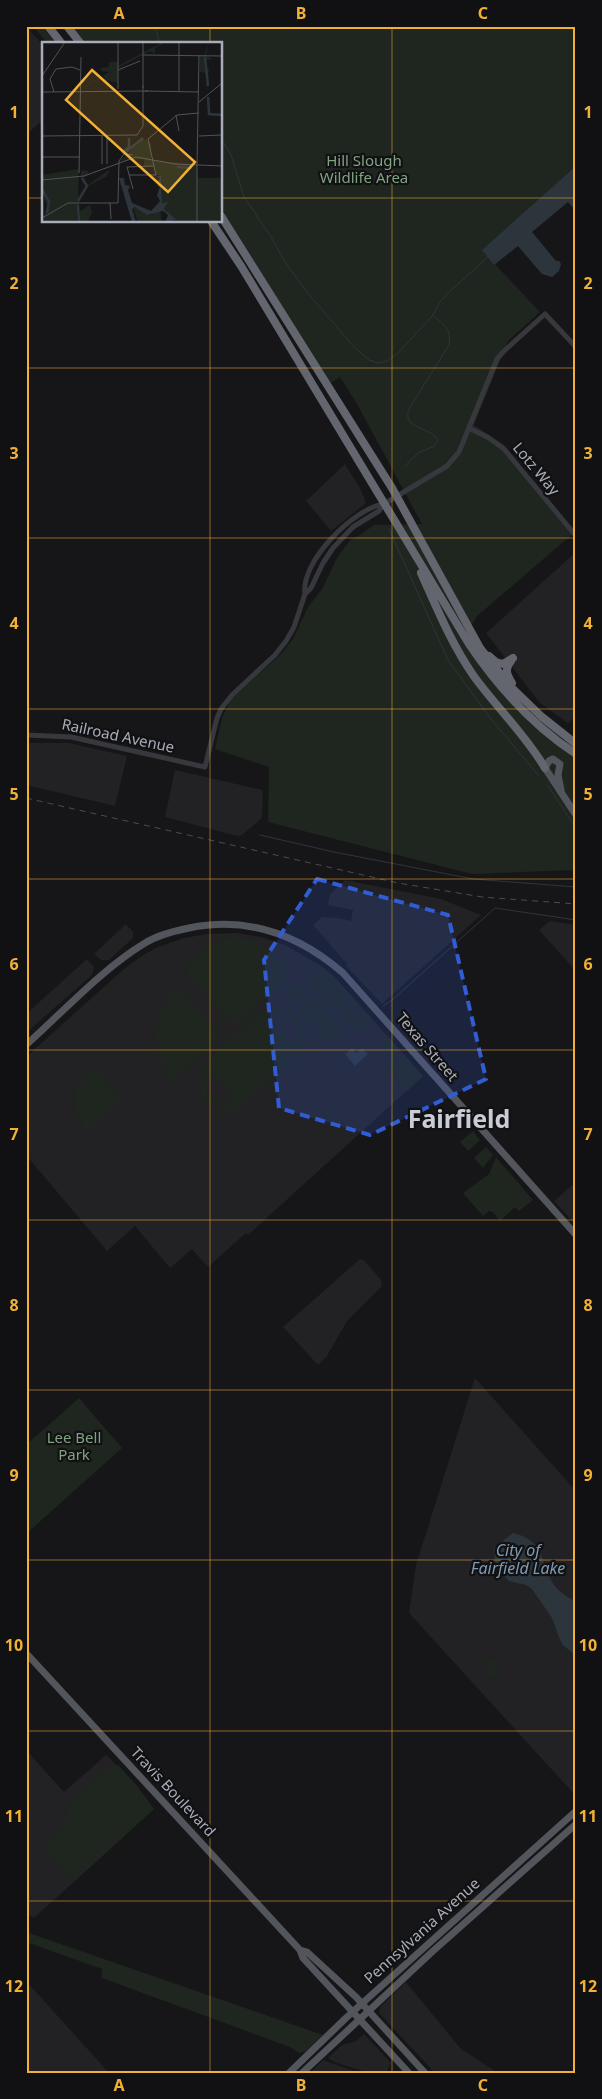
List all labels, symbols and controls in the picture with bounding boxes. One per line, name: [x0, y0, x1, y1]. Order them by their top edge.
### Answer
text: A: [113, 2, 125, 24]
text: B: [296, 2, 306, 24]
text: C: [478, 2, 488, 24]
inset map: [42, 42, 222, 222]
text: 1: [9, 101, 19, 123]
text: 1: [583, 101, 593, 123]
park label: Hill Slough Wildlife Area: [320, 150, 408, 187]
text: 2: [9, 272, 19, 294]
text: 2: [583, 272, 593, 294]
street label: Lotz Way: [509, 438, 565, 499]
text: 3: [9, 442, 19, 464]
text: 3: [583, 442, 593, 464]
text: 4: [9, 612, 19, 634]
text: 4: [583, 612, 593, 634]
street label: Railroad Avenue: [60, 713, 176, 757]
text: 5: [9, 783, 19, 805]
text: 5: [583, 783, 593, 805]
text: 6: [9, 953, 19, 975]
text: 6: [583, 953, 593, 975]
street label: Texas Street: [392, 1008, 463, 1085]
district label: Fairfield: [408, 1101, 510, 1135]
text: 7: [9, 1123, 19, 1145]
text: 7: [583, 1123, 593, 1145]
text: 8: [9, 1294, 19, 1316]
text: 8: [583, 1294, 593, 1316]
park label: Lee Bell Park: [47, 1427, 101, 1464]
text: 9: [9, 1464, 19, 1486]
text: 9: [583, 1464, 593, 1486]
water label: City of Fairfield Lake: [471, 1539, 565, 1579]
text: 10: [5, 1634, 23, 1656]
text: 10: [579, 1634, 597, 1656]
street label: Travis Boulevard: [127, 1742, 221, 1840]
text: 11: [5, 1805, 23, 1827]
text: 11: [579, 1805, 597, 1827]
street label: Pennsylvania Avenue: [359, 1873, 483, 1988]
text: 12: [5, 1975, 23, 1997]
text: 12: [579, 1975, 597, 1997]
text: A: [113, 2074, 125, 2096]
text: B: [296, 2074, 306, 2096]
text: C: [478, 2074, 488, 2096]

